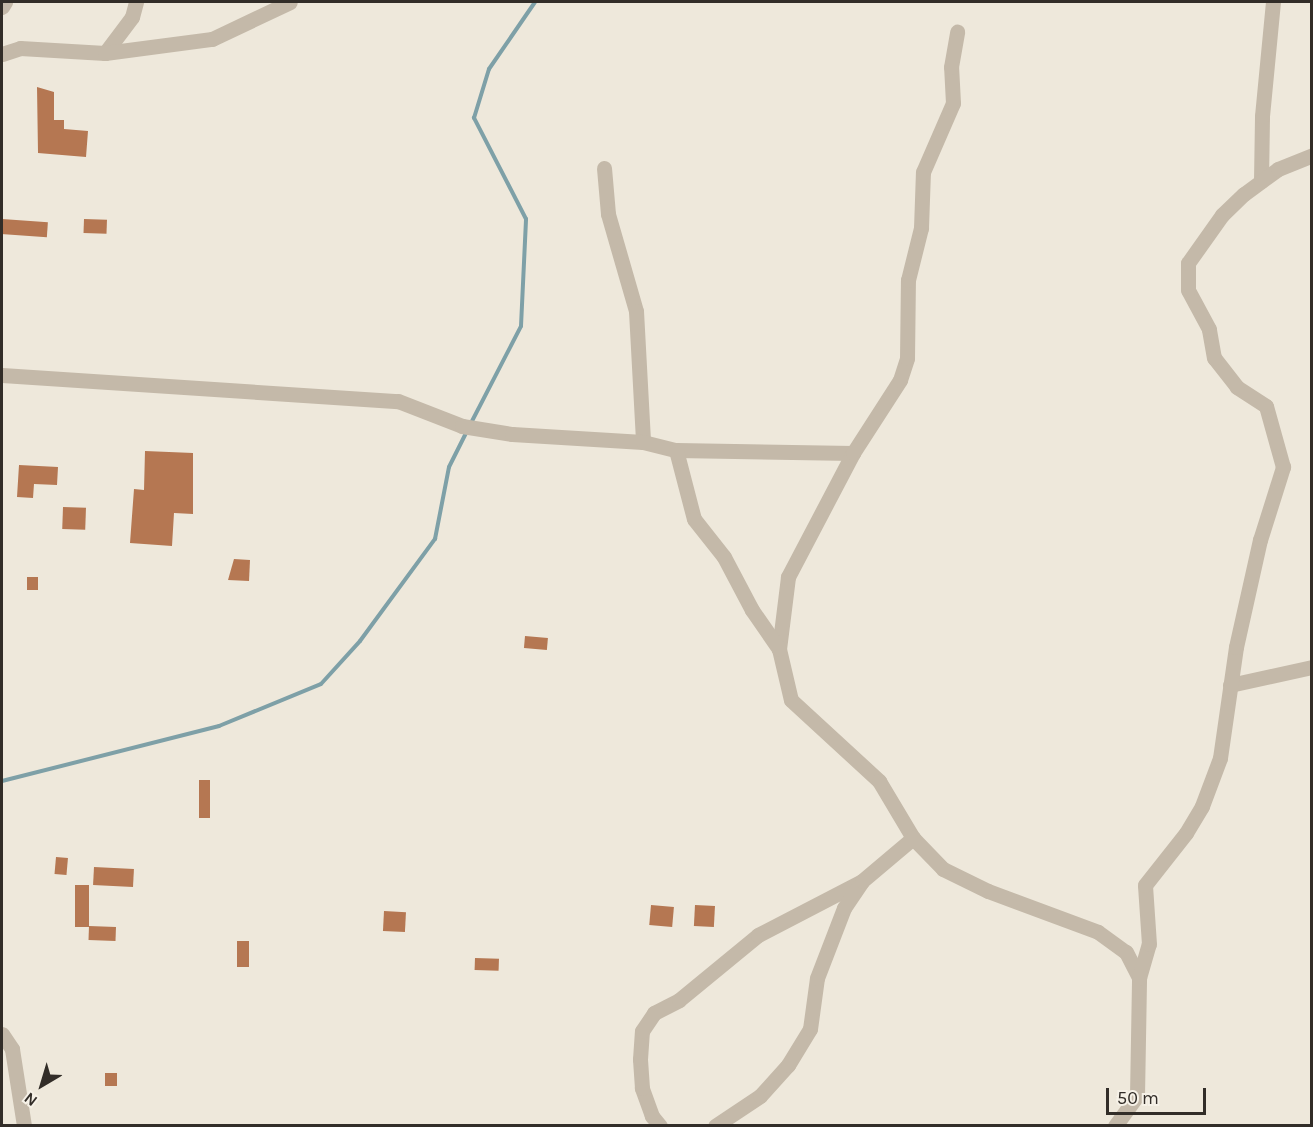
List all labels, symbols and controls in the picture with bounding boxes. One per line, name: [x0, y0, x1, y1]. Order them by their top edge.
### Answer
north arrow: [12, 1055, 72, 1115]
scale bar: [1109, 1076, 1210, 1114]
text: 50 m: [1117, 1087, 1159, 1109]
text: N: [20, 1089, 41, 1111]

